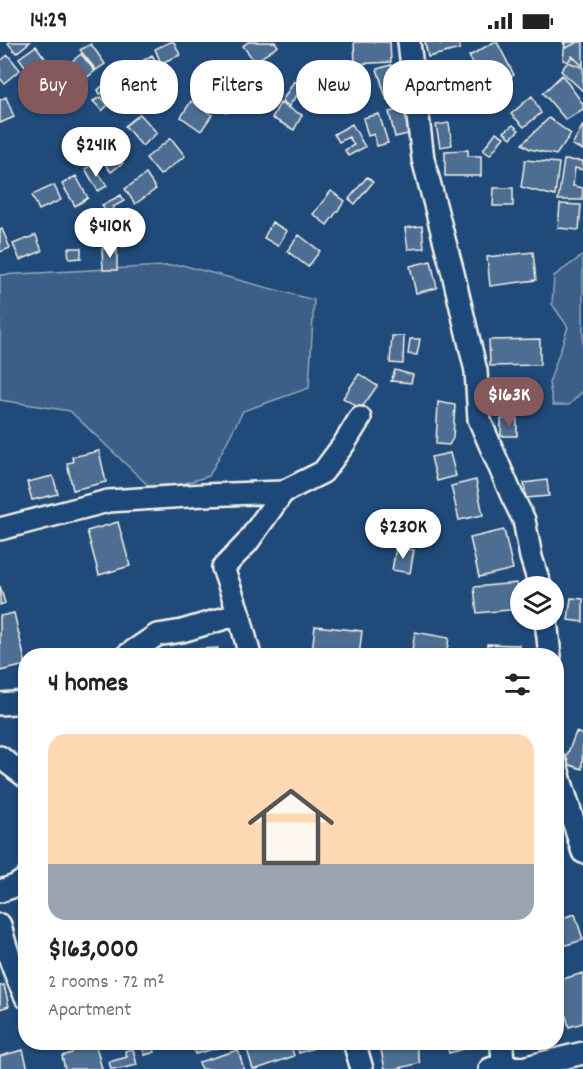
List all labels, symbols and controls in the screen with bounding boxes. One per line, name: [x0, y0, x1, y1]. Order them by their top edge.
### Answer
text: 14:29: [30, 6, 67, 37]
chip: Buy: [18, 60, 88, 114]
chip: Rent: [100, 60, 178, 114]
chip: Filters: [190, 60, 284, 114]
chip: New: [296, 60, 371, 114]
chip: Apartment: [383, 60, 513, 114]
pin: $241K: [54, 127, 138, 178]
text: $241K: [76, 132, 116, 160]
pin: $410K: [68, 208, 152, 259]
text: $410K: [89, 213, 131, 241]
pin: $163K: [467, 377, 551, 428]
text: $163K: [488, 382, 530, 410]
pin: $230K: [361, 509, 445, 560]
text: $230K: [379, 514, 427, 542]
map controls: [510, 576, 564, 630]
button: layers: [510, 576, 564, 630]
text: 4 homes: [48, 666, 128, 703]
icon: filters: [501, 668, 534, 701]
icon: home: [237, 773, 345, 881]
text: $163,000: [48, 932, 139, 969]
text: 2 rooms · 72 m²: [48, 969, 164, 997]
text: Apartment: [48, 997, 131, 1025]

